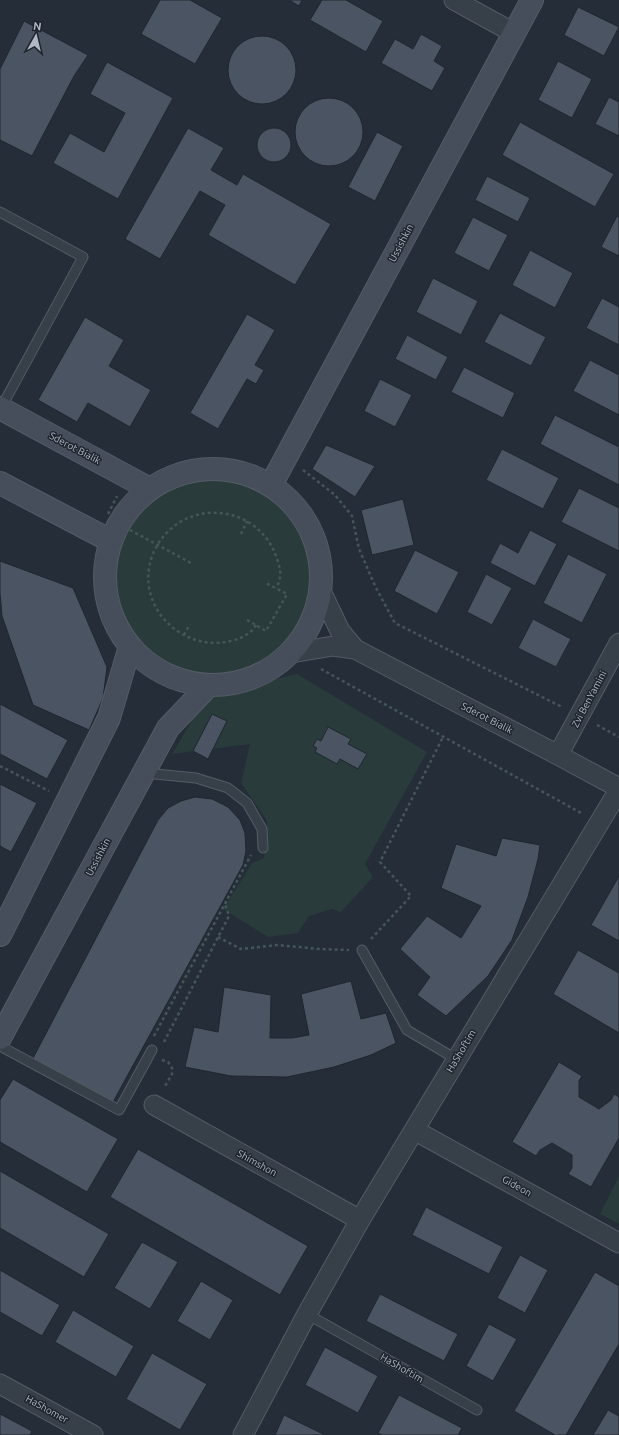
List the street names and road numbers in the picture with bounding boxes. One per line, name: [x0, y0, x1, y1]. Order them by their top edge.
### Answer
street label: Ussishkin: [386, 222, 416, 264]
street label: Sderot Bialik: [47, 430, 103, 466]
street label: Zvi BenYamini: [569, 669, 609, 729]
street label: Sderot Bialik: [459, 700, 515, 736]
street label: Ussishkin: [83, 836, 113, 878]
street label: HaShoftim: [444, 1028, 478, 1074]
street label: Shimshon: [235, 1148, 279, 1178]
street label: Gideon: [500, 1173, 534, 1199]
street label: HaShoftim: [379, 1351, 425, 1385]
street label: HaShomer: [24, 1393, 70, 1425]

